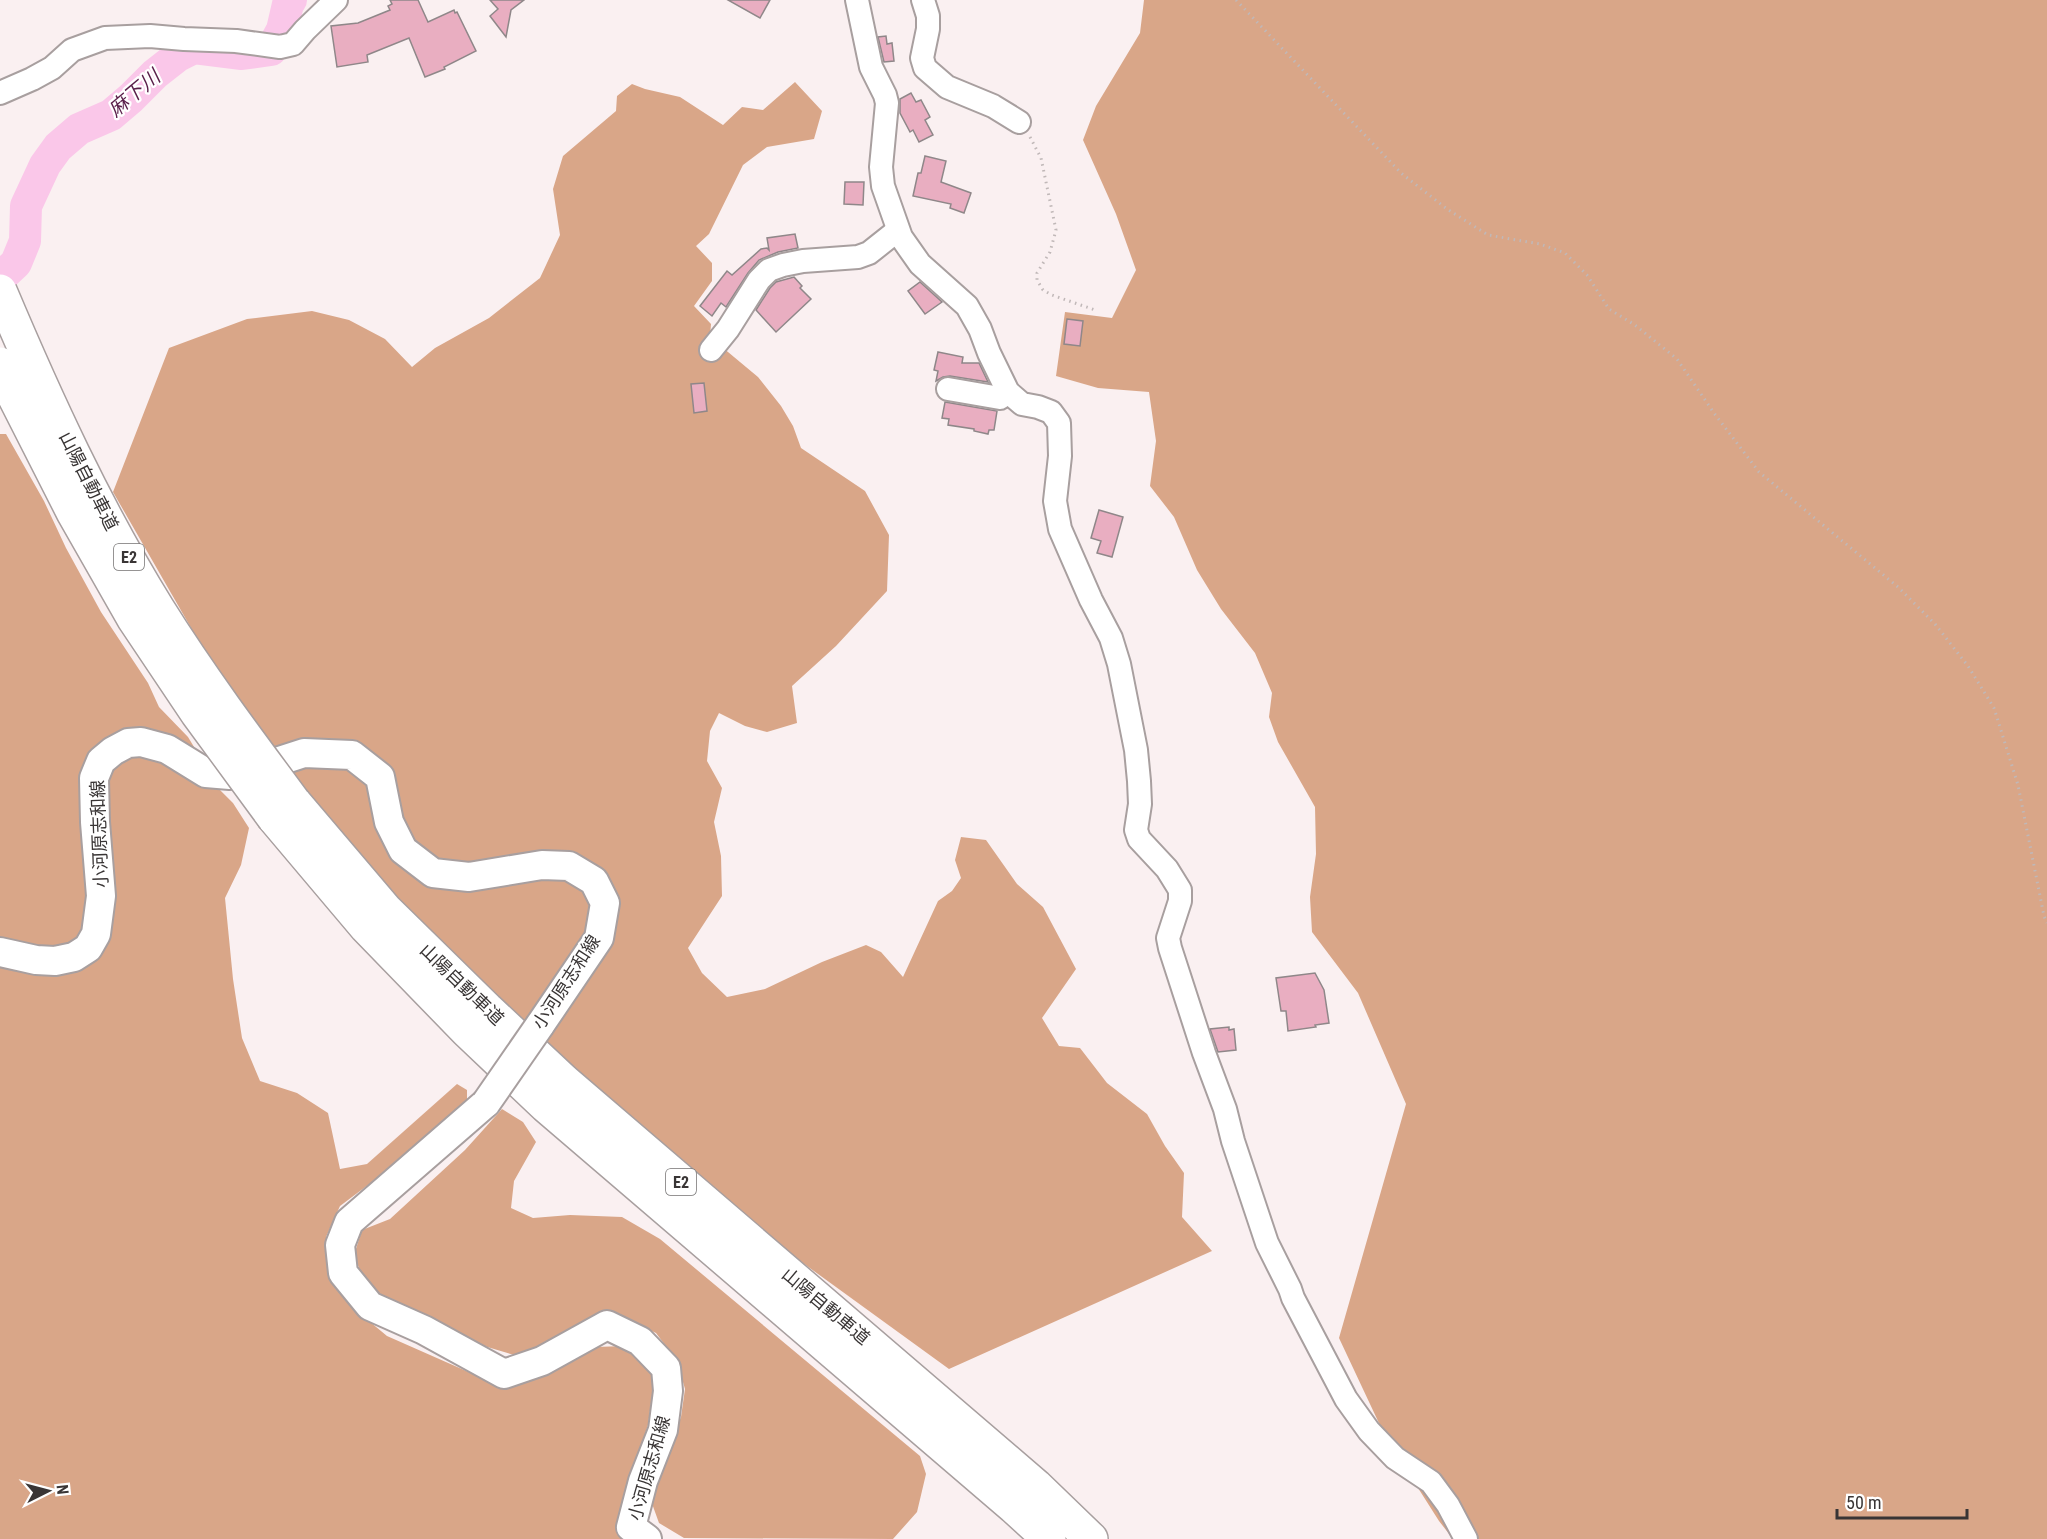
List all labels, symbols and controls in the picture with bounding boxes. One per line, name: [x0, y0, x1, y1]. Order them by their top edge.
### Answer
water label: 麻下川: [103, 63, 166, 121]
street label: 山陽自動車道: [55, 428, 123, 534]
road number: E2: [114, 544, 144, 570]
street label: 小河原志和線: [87, 780, 111, 888]
street label: 小河原志和線: [528, 931, 604, 1033]
street label: 山陽自動車道: [416, 939, 508, 1029]
road number: E2: [666, 1169, 696, 1195]
street label: 山陽自動車道: [778, 1263, 874, 1349]
street label: 小河原志和線: [624, 1413, 674, 1523]
north arrow: [18, 1461, 78, 1521]
scale bar: [1837, 1482, 1968, 1520]
text: N: [52, 1484, 72, 1495]
text: 50 m: [1846, 1492, 1881, 1513]

